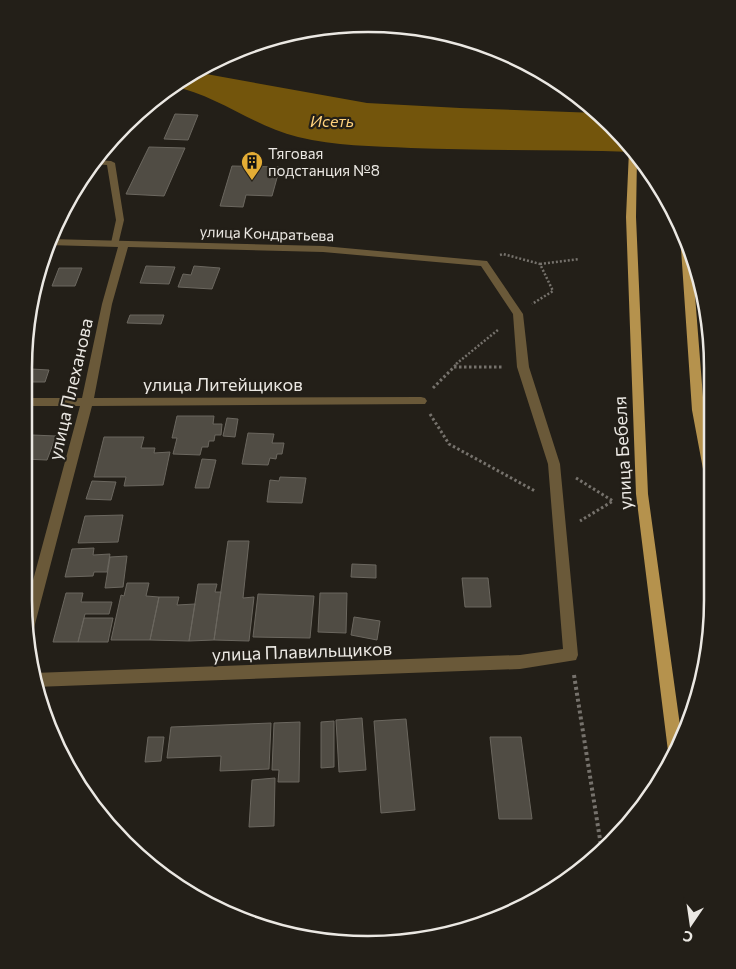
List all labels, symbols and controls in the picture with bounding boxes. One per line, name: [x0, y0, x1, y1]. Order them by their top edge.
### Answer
water label: Исеть: [310, 111, 354, 130]
place label: Тяговая подстанция №8: [268, 144, 380, 179]
building icon: Тяговая подстанция №8: [240, 150, 264, 181]
street label: улица Кондратьева: [199, 222, 335, 244]
street label: улица Плеханова: [43, 316, 97, 462]
street label: улица Литейщиков: [143, 373, 303, 395]
street label: улица Бебеля: [608, 396, 636, 510]
street label: улица Плавильщиков: [211, 637, 393, 665]
north arrow: [666, 899, 716, 949]
text: С: [681, 928, 695, 947]

